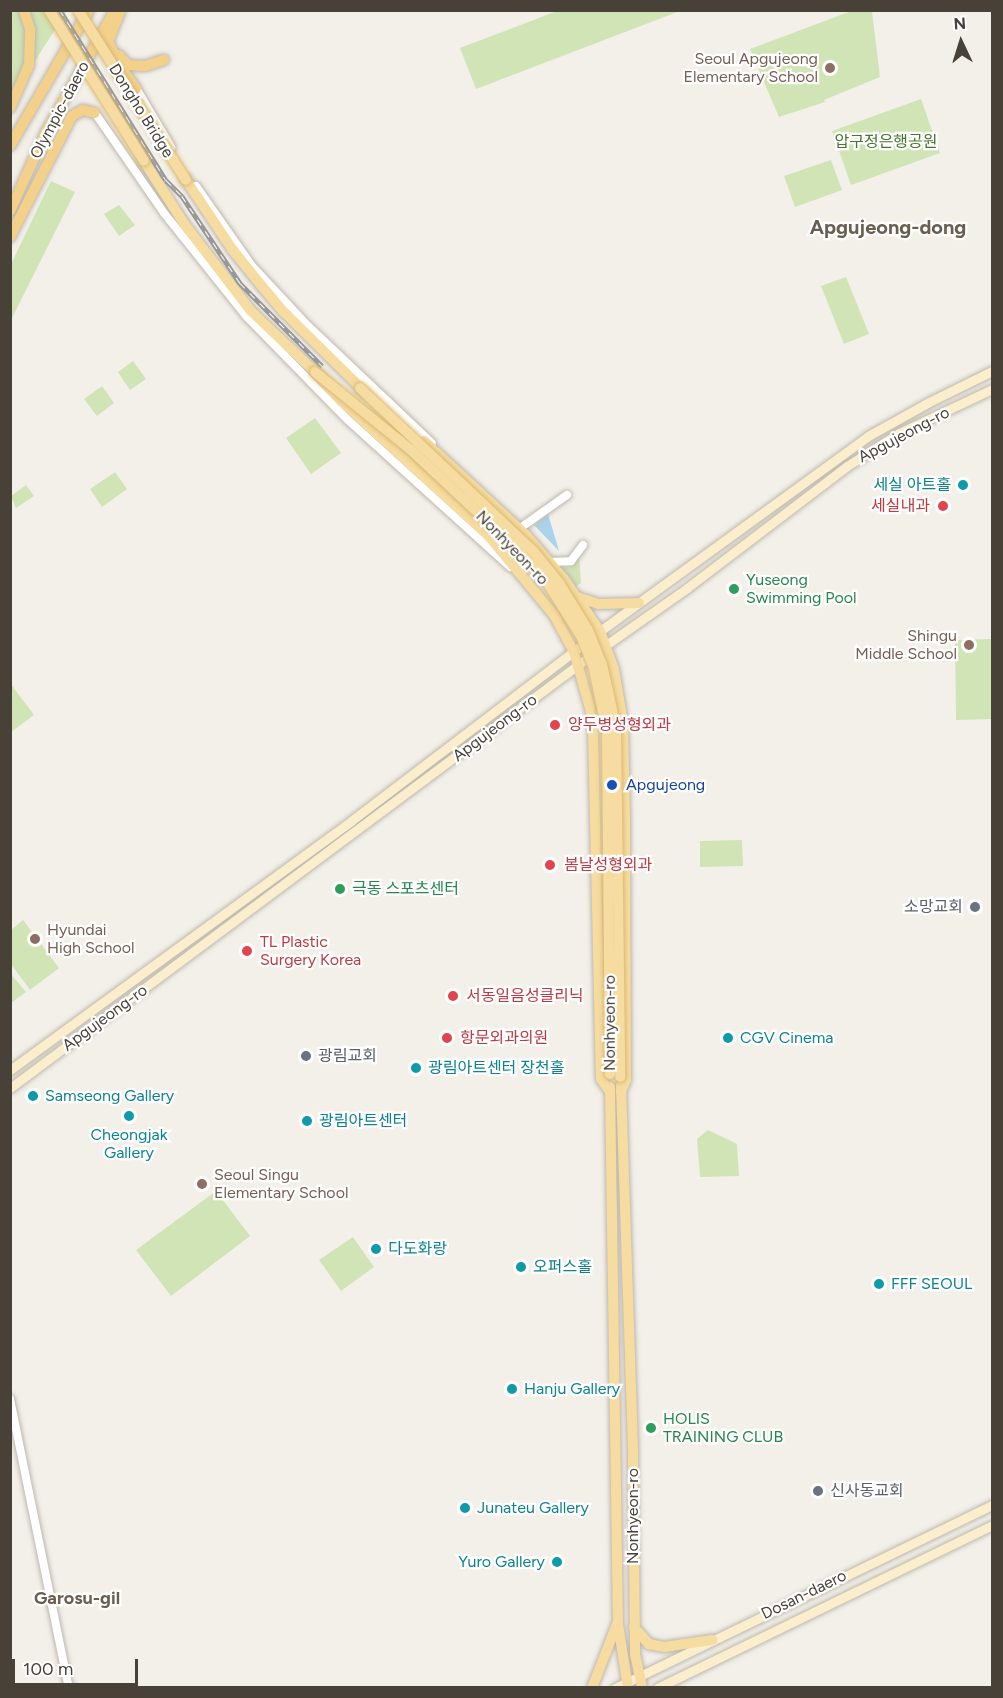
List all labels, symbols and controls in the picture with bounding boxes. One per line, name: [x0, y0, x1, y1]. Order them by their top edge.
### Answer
north arrow: [931, 12, 991, 72]
text: N: [953, 14, 967, 33]
place label: Seoul Apgujeong Elementary School: [684, 49, 818, 87]
street label: Olympic-daero: [26, 58, 94, 162]
street label: Dongho Bridge: [104, 60, 178, 162]
marker: Seoul Apgujeong Elementary School: [823, 61, 837, 75]
park label: 압구정은행공원: [834, 132, 938, 152]
district label: Apgujeong-dong: [810, 215, 966, 239]
street label: Apgujeong-ro: [855, 403, 953, 467]
place label: 세실 아트홀: [873, 475, 951, 495]
marker: 세실 아트홀: [956, 478, 970, 492]
place label: 세실내과: [871, 496, 930, 516]
marker: 세실내과: [934, 497, 952, 515]
street label: Nonhyeon-ro: [472, 507, 552, 589]
place label: Yuseong Swimming Pool: [746, 570, 856, 608]
marker: Yuseong Swimming Pool: [727, 582, 741, 596]
place label: Shingu Middle School: [855, 626, 957, 664]
marker: Shingu Middle School: [962, 638, 976, 652]
street label: Apgujeong-ro: [449, 690, 541, 766]
place label: 양두병성형외과: [568, 715, 671, 735]
marker: 양두병성형외과: [546, 716, 564, 734]
place label: Apgujeong: [626, 775, 705, 795]
marker: Apgujeong: [603, 776, 621, 794]
place label: 봄날성형외과: [564, 855, 652, 875]
marker: 봄날성형외과: [541, 856, 559, 874]
place label: 극동 스포츠센터: [352, 879, 459, 899]
marker: 극동 스포츠센터: [333, 882, 347, 896]
place label: 소망교회: [904, 897, 963, 917]
marker: 소망교회: [968, 900, 982, 914]
place label: Hyundai High School: [47, 920, 134, 958]
marker: Hyundai High School: [28, 932, 42, 946]
place label: TL Plastic Surgery Korea: [260, 932, 361, 970]
marker: TL Plastic Surgery Korea: [238, 942, 256, 960]
street label: Nonhyeon-ro: [600, 975, 620, 1071]
street label: Apgujeong-ro: [59, 981, 151, 1055]
place label: 서동일음성클리닉: [466, 986, 584, 1006]
marker: 서동일음성클리닉: [444, 987, 462, 1005]
place label: 항문외과의원: [460, 1028, 548, 1048]
place label: CGV Cinema: [740, 1028, 833, 1048]
marker: 항문외과의원: [438, 1029, 456, 1047]
marker: CGV Cinema: [721, 1031, 735, 1045]
place label: 광림교회: [318, 1046, 377, 1066]
marker: 광림교회: [299, 1049, 313, 1063]
place label: 광림아트센터 장천홀: [428, 1058, 564, 1078]
marker: 광림아트센터 장천홀: [409, 1061, 423, 1075]
place label: Samseong Gallery: [45, 1086, 174, 1106]
marker: Samseong Gallery: [26, 1089, 40, 1103]
marker: Cheongjak Gallery: [122, 1109, 136, 1123]
place label: 광림아트센터: [319, 1111, 407, 1131]
marker: 광림아트센터: [300, 1114, 314, 1128]
place label: Cheongjak Gallery: [90, 1125, 168, 1163]
place label: Seoul Singu Elementary School: [214, 1165, 348, 1203]
marker: Seoul Singu Elementary School: [195, 1177, 209, 1191]
place label: 다도화랑: [388, 1239, 447, 1259]
marker: 다도화랑: [369, 1242, 383, 1256]
place label: 오퍼스홀: [533, 1257, 592, 1277]
marker: 오퍼스홀: [514, 1260, 528, 1274]
place label: FFF SEOUL: [891, 1274, 972, 1294]
marker: FFF SEOUL: [872, 1277, 886, 1291]
place label: Hanju Gallery: [524, 1379, 620, 1399]
marker: Hanju Gallery: [505, 1382, 519, 1396]
place label: HOLIS TRAINING CLUB: [663, 1409, 783, 1447]
marker: HOLIS TRAINING CLUB: [644, 1421, 658, 1435]
street label: Nonhyeon-ro: [623, 1468, 643, 1564]
place label: 신사동교회: [830, 1481, 904, 1501]
marker: 신사동교회: [811, 1484, 825, 1498]
place label: Junateu Gallery: [477, 1498, 589, 1518]
marker: Junateu Gallery: [458, 1501, 472, 1515]
place label: Yuro Gallery: [458, 1552, 545, 1572]
marker: Yuro Gallery: [550, 1555, 564, 1569]
street label: Dosan-daero: [758, 1566, 850, 1624]
district label: Garosu-gil: [34, 1587, 120, 1609]
scale bar: [15, 1647, 141, 1685]
text: 100 m: [23, 1658, 73, 1680]

